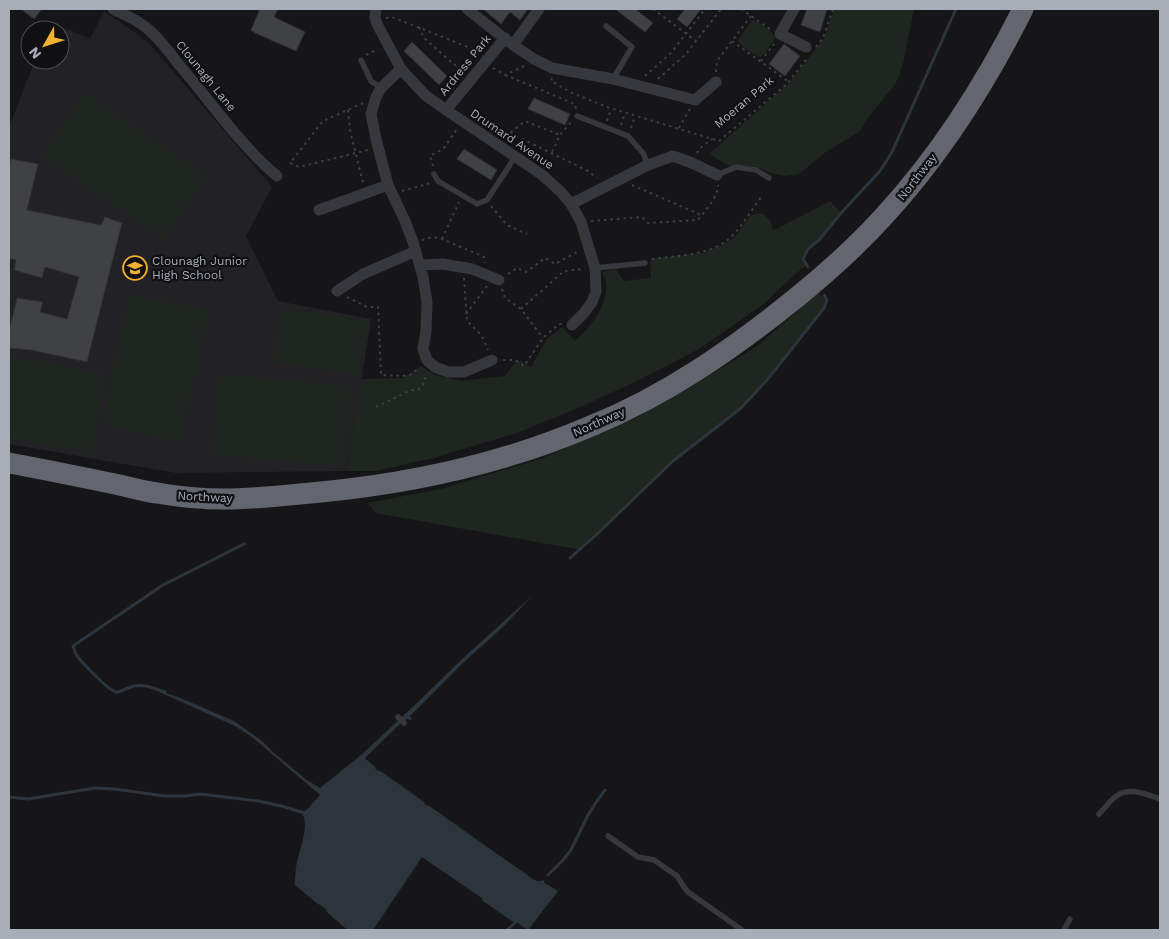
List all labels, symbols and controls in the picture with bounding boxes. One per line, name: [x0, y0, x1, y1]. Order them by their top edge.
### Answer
north arrow: [20, 20, 70, 70]
street label: Ardress Park: [436, 32, 494, 98]
street label: Clounagh Lane: [173, 38, 239, 114]
text: N: [25, 44, 44, 62]
street label: Moeran Park: [711, 73, 777, 131]
street label: Drumard Avenue: [468, 106, 556, 172]
street label: Northway: [894, 150, 940, 203]
place label: Clounagh Junior High School: [152, 254, 247, 282]
school or university icon: Clounagh Junior High School: [122, 255, 148, 281]
street label: Northway: [571, 404, 628, 440]
street label: Northway: [177, 489, 234, 505]

